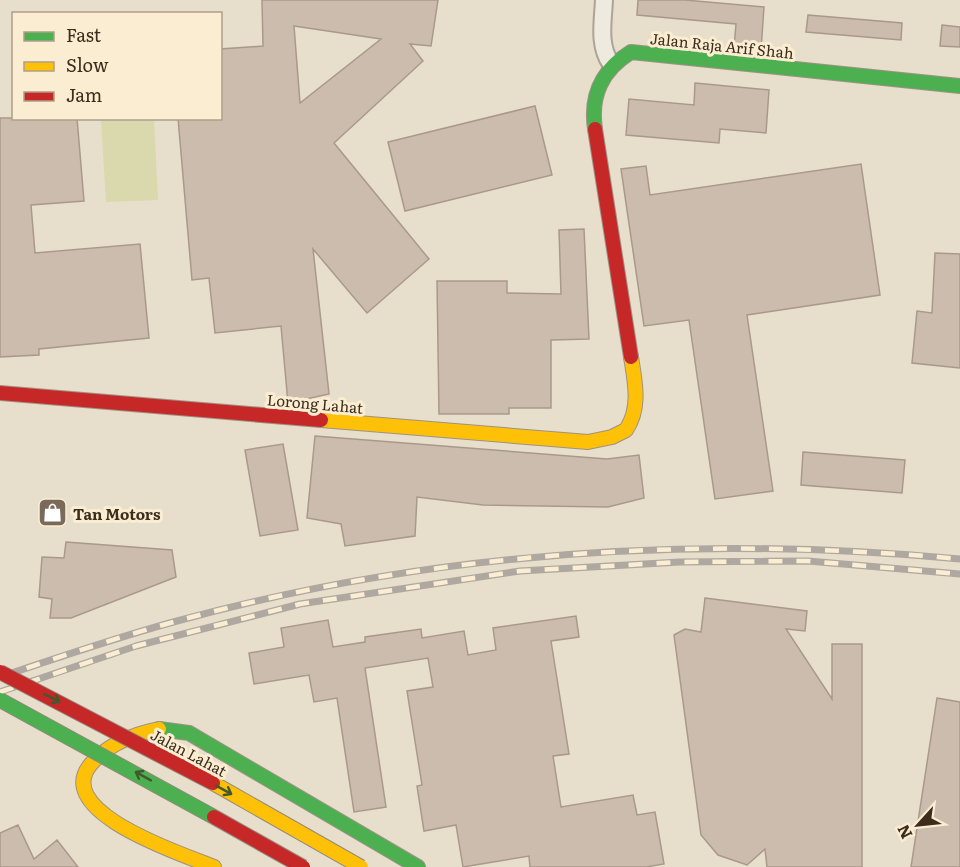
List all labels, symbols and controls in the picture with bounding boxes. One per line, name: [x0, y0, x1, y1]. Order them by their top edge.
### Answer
legend: [12, 12, 222, 120]
text: Fast: [66, 21, 102, 48]
street label: Jalan Raja Arif Shah: [649, 26, 795, 64]
text: Slow: [66, 51, 109, 78]
text: Jam: [66, 81, 102, 108]
street label: Lorong Lahat: [266, 387, 364, 419]
shop icon: Tan Motors: [36, 497, 68, 529]
place label: Tan Motors: [73, 502, 161, 525]
one-way arrow: [43, 693, 61, 704]
street label: Jalan Lahat: [147, 722, 231, 782]
one-way arrow: [134, 770, 152, 781]
one-way arrow: [215, 784, 232, 796]
north arrow: [888, 795, 948, 855]
text: N: [890, 821, 917, 844]

